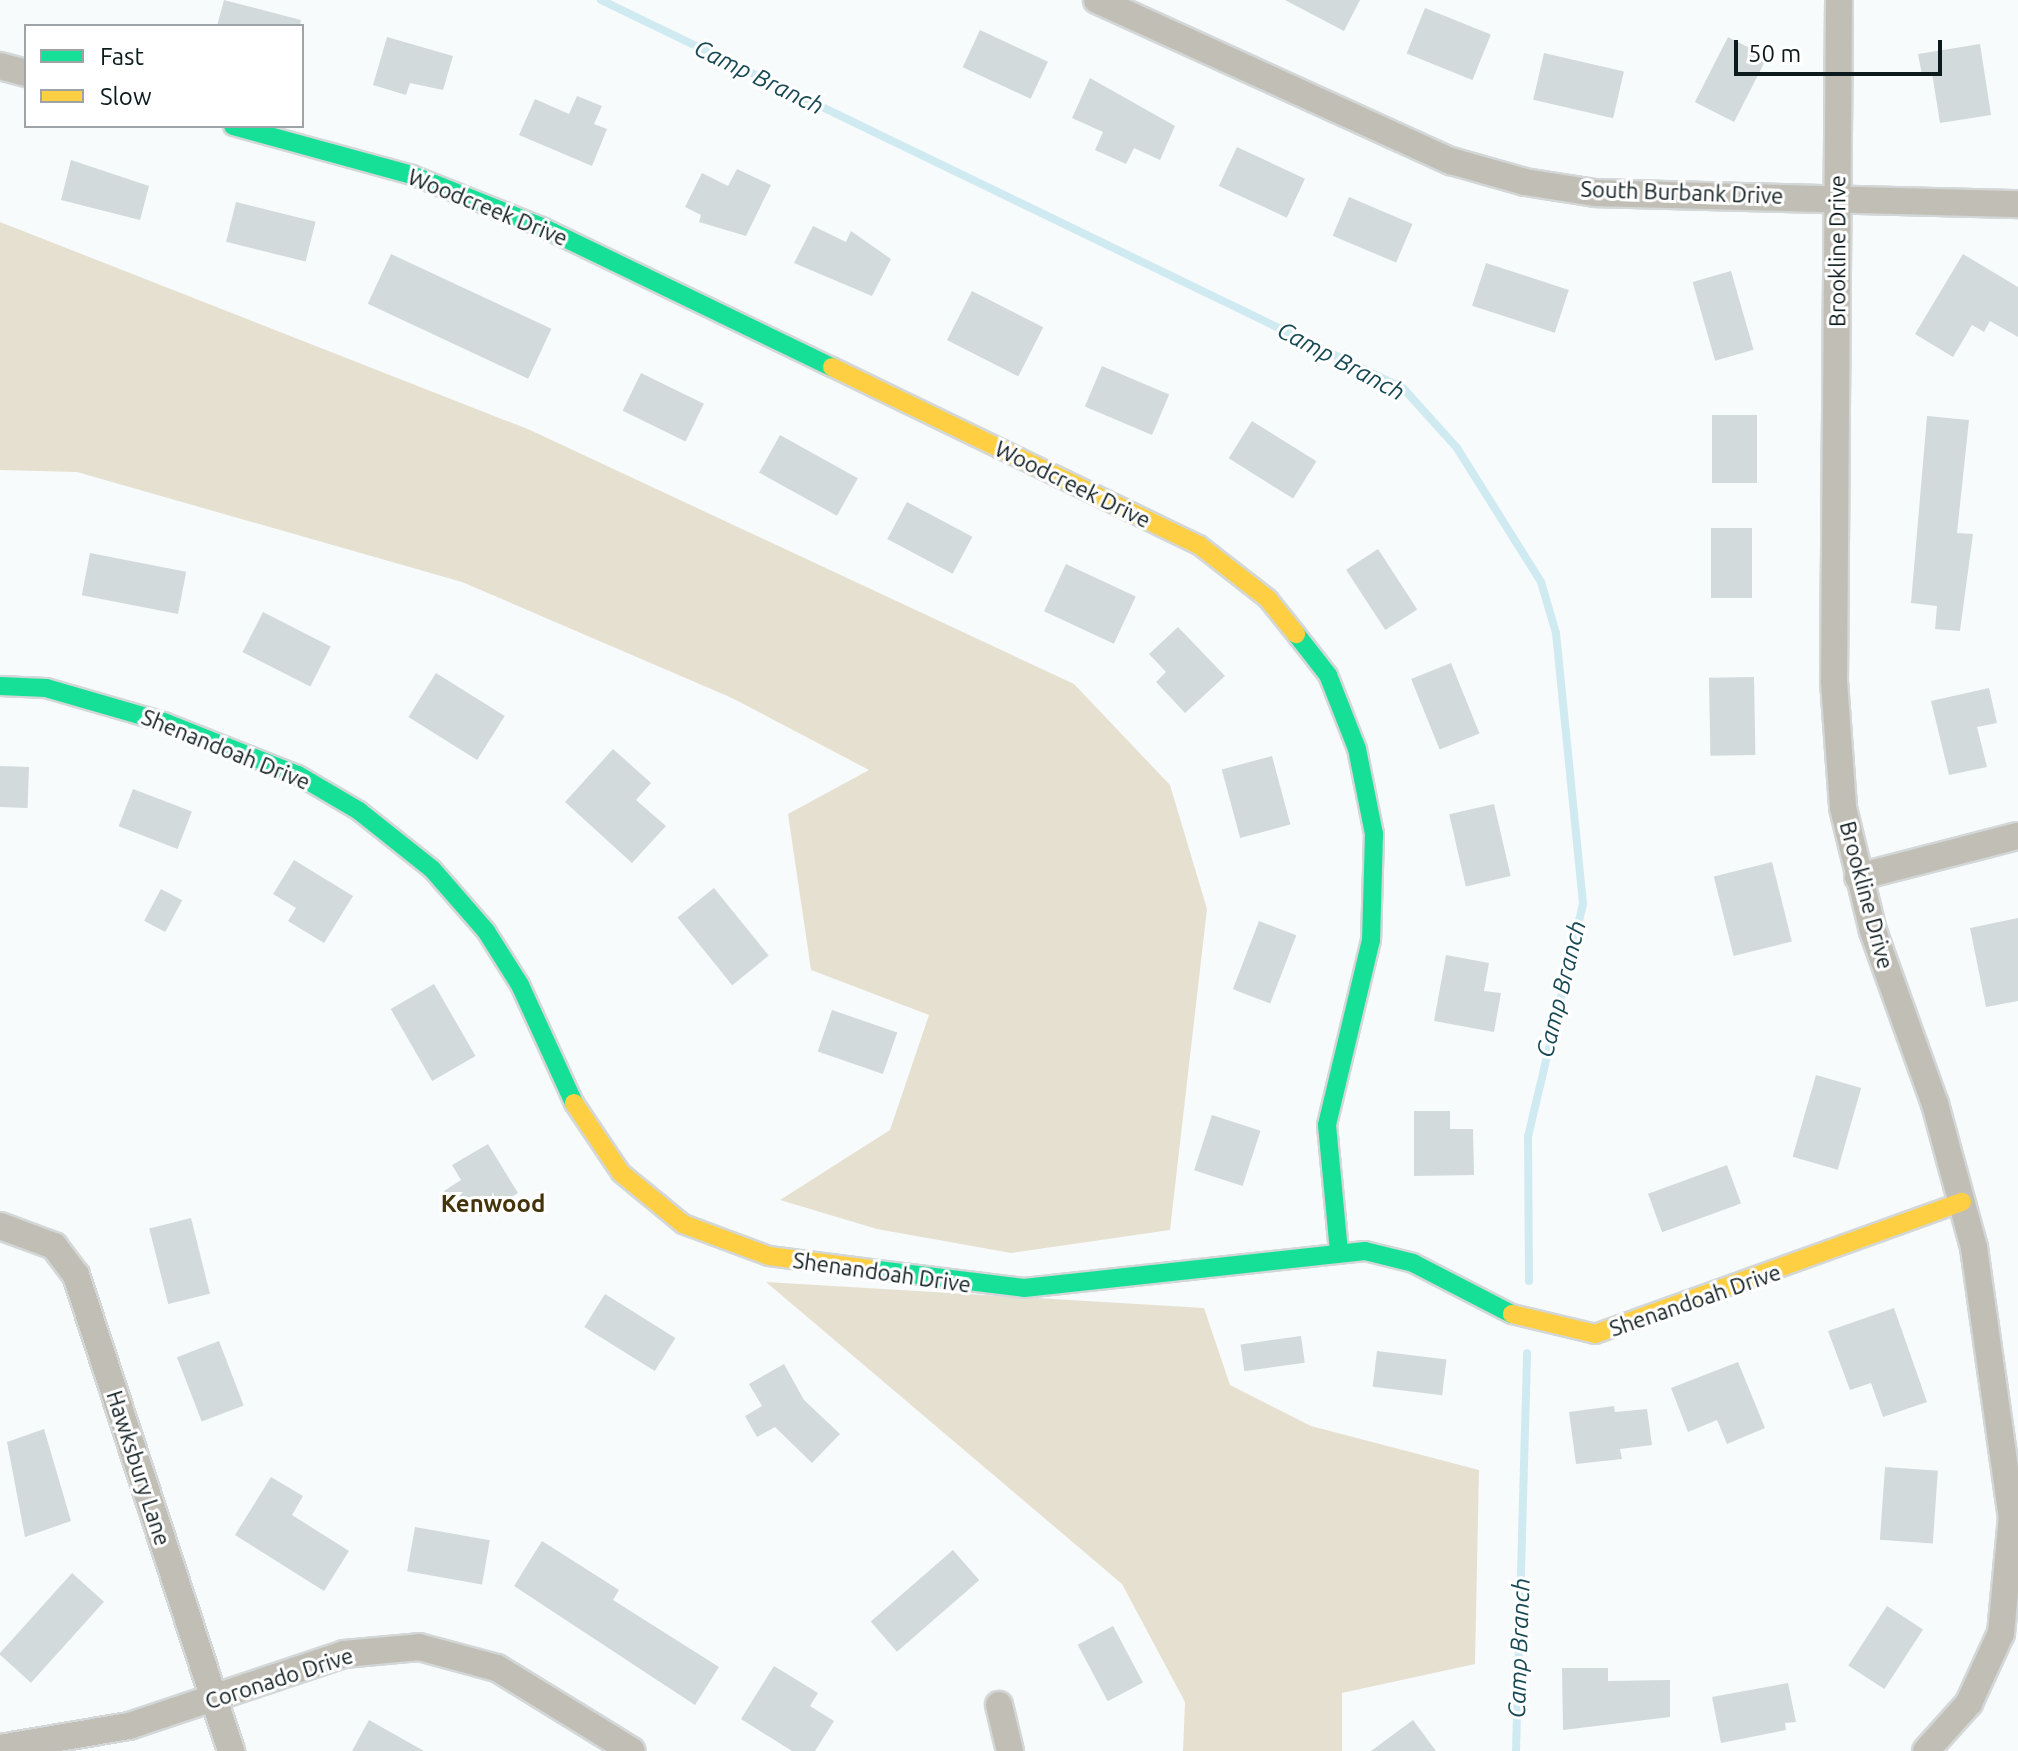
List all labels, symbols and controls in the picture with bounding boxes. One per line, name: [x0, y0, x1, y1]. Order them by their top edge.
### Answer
legend: [24, 24, 304, 128]
scale bar: [1738, 24, 1946, 74]
water label: Camp Branch: [690, 33, 828, 121]
text: 50 m: [1748, 40, 1801, 67]
text: Fast: [100, 43, 144, 70]
text: Slow: [100, 83, 152, 110]
street label: Woodcreek Drive: [404, 163, 572, 251]
street label: South Burbank Drive: [1580, 175, 1784, 209]
street label: Brookline Drive: [1824, 175, 1850, 327]
water label: Camp Branch: [1272, 315, 1410, 407]
street label: Woodcreek Drive: [991, 435, 1155, 533]
street label: Shenandoah Drive: [138, 703, 314, 795]
street label: Brookline Drive: [1835, 818, 1899, 972]
water label: Camp Branch: [1530, 917, 1592, 1061]
district label: Kenwood: [441, 1190, 545, 1218]
street label: Shenandoah Drive: [791, 1246, 973, 1298]
street label: Shenandoah Drive: [1606, 1258, 1784, 1342]
street label: Hawksbury Lane: [101, 1387, 177, 1549]
water label: Camp Branch: [1502, 1577, 1536, 1719]
street label: Coronado Drive: [202, 1642, 356, 1714]

